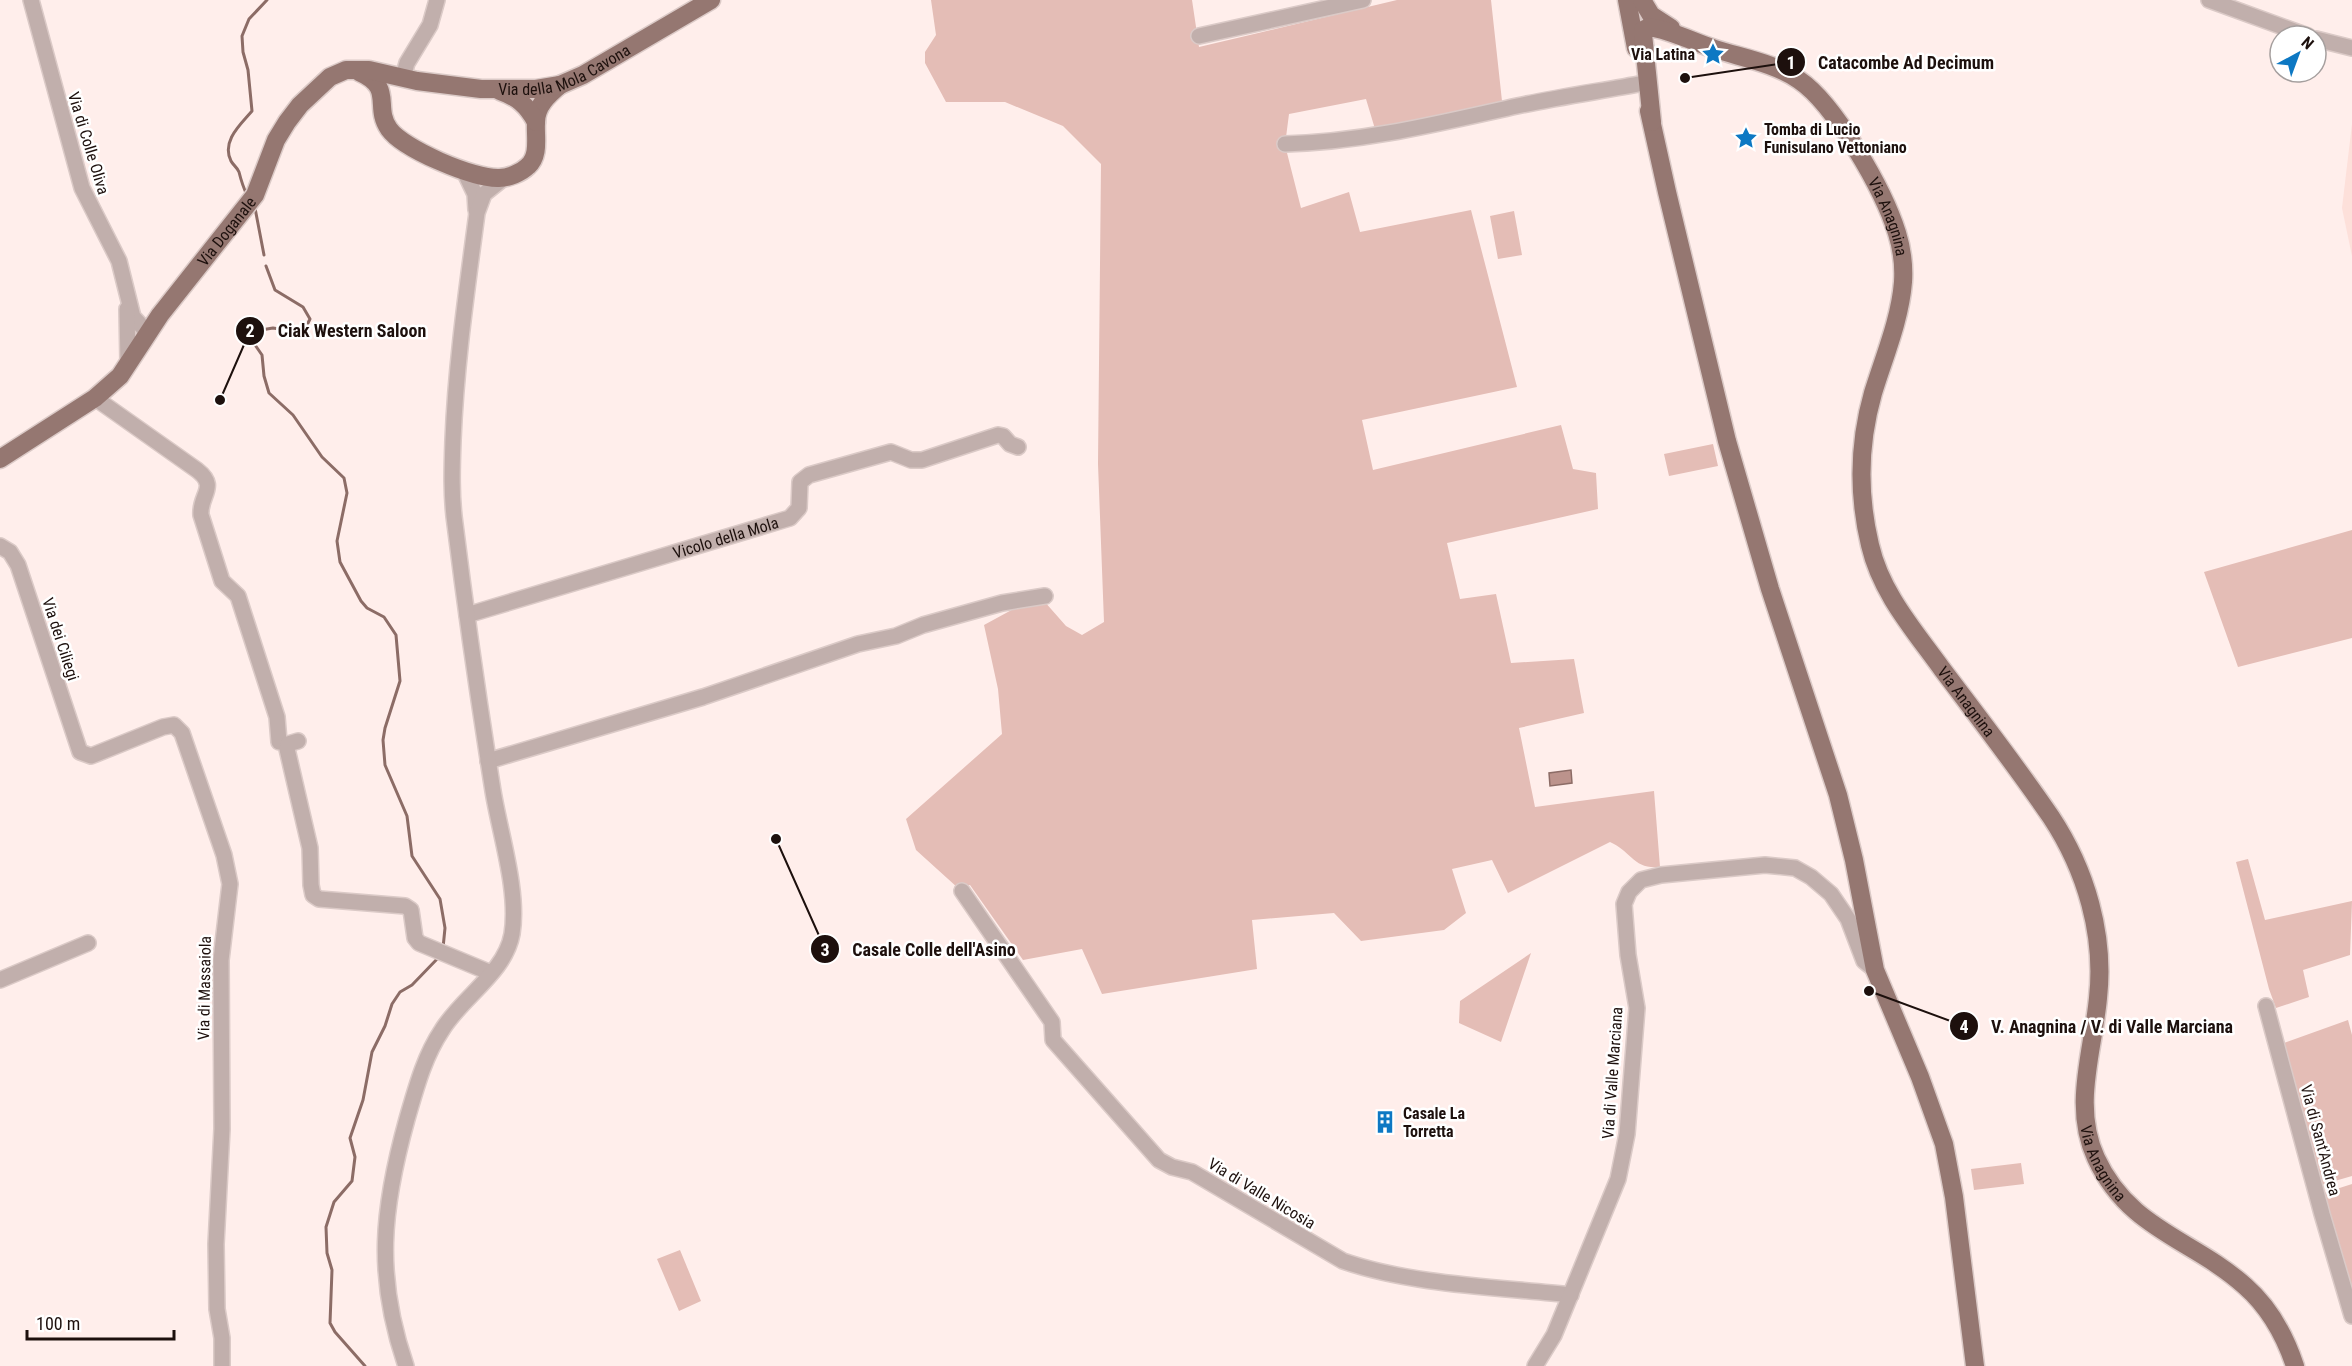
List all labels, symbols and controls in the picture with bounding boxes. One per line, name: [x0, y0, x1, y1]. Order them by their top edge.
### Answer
north arrow: [2268, 24, 2328, 84]
text: N: [2298, 33, 2317, 53]
street label: Via della Mola Cavona: [498, 41, 634, 99]
place icon: Via Latina: [1700, 41, 1726, 67]
callout: Catacombe Ad Decimum: [1776, 44, 2006, 80]
place label: Via Latina: [1631, 45, 1695, 64]
text: 1: [1786, 52, 1796, 73]
text: Catacombe Ad Decimum: [1818, 52, 1994, 73]
street label: Via di Colle Oliva: [64, 90, 113, 197]
place label: Tomba di Lucio Funisulano Vettoniano: [1764, 120, 1907, 157]
place icon: Tomba di Lucio Funisulano Vettoniano: [1733, 125, 1759, 151]
street label: Via Anagnina: [1864, 174, 1911, 257]
street label: Via Doganale: [193, 193, 260, 270]
callout: Ciak Western Saloon: [235, 313, 438, 349]
text: 2: [245, 320, 255, 341]
text: Ciak Western Saloon: [278, 320, 426, 341]
street label: Vicolo della Mola: [671, 513, 781, 563]
street label: Via dei Ciliegi: [38, 595, 83, 683]
street label: Via Anagnina: [1933, 663, 1999, 741]
callout: Casale Colle dell'Asino: [810, 931, 1028, 967]
street label: Via di Massaiola: [194, 936, 215, 1040]
text: 3: [820, 939, 830, 960]
text: Casale Colle dell'Asino: [852, 939, 1016, 960]
street label: Via di Valle Marciana: [1598, 1006, 1627, 1140]
callout: V. Anagnina / V. di Valle Marciana: [1949, 1008, 2245, 1044]
text: 4: [1959, 1016, 1969, 1037]
text: V. Anagnina / V. di Valle Marciana: [1991, 1016, 2233, 1037]
street label: Via di Sant'Andrea: [2297, 1082, 2344, 1198]
place label: Casale La Torretta: [1403, 1104, 1465, 1141]
building icon: Casale La Torretta: [1372, 1109, 1398, 1135]
street label: Via Anagnina: [2076, 1124, 2130, 1205]
street label: Via di Valle Nicosia: [1205, 1154, 1319, 1233]
scale bar: [27, 1303, 174, 1341]
text: 100 m: [36, 1313, 80, 1334]

